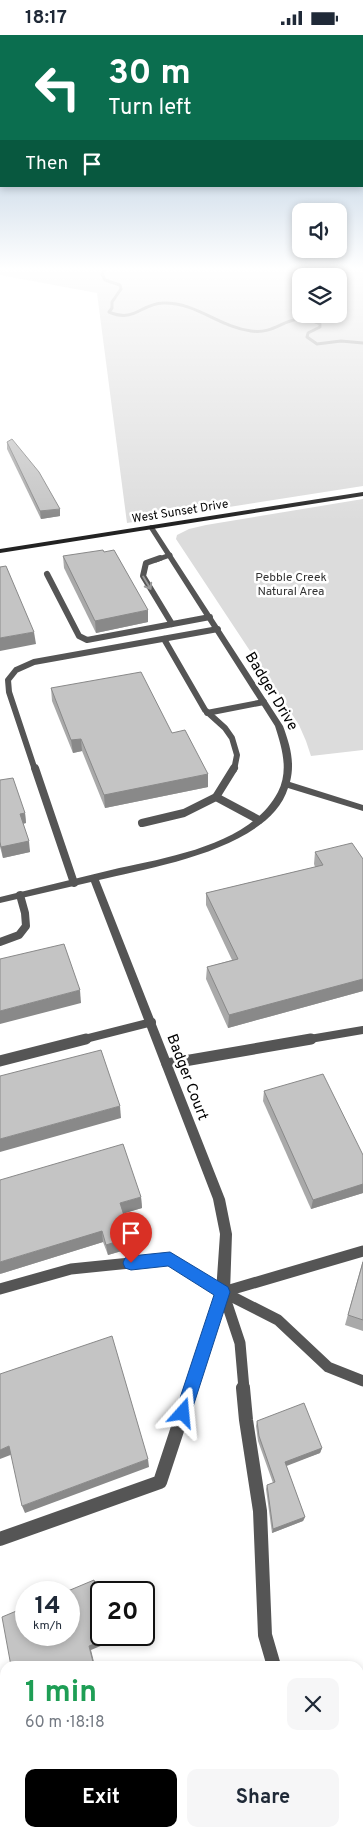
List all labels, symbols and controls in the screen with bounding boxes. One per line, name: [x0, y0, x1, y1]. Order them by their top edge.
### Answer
text: 18:17: [25, 6, 67, 30]
text: 30 m: [108, 52, 191, 96]
icon: left: [25, 55, 90, 120]
text: Turn left: [108, 95, 191, 122]
icon: arrive: [78, 150, 106, 178]
text: Then: [25, 152, 68, 176]
map controls: [292, 203, 347, 323]
button: sound: [292, 203, 347, 258]
button: layers: [292, 268, 347, 323]
street label: West Sunset Drive: [131, 496, 230, 528]
park label: Pebble Creek Natural Area: [255, 570, 327, 600]
one-way arrow: [143, 576, 153, 590]
street label: Badger Drive: [240, 649, 302, 734]
street label: Badger Court: [161, 1032, 212, 1123]
pin: [110, 1212, 152, 1263]
icon: arrive: [117, 1219, 145, 1247]
position arrow: [156, 1386, 208, 1438]
speed limit sign: 20: [90, 1581, 155, 1646]
text: 14: [34, 1591, 61, 1623]
text: km/h: [33, 1618, 62, 1634]
text: 1 min: [25, 1675, 97, 1712]
button: close: [287, 1678, 339, 1730]
text: 60 m · 18:18: [25, 1713, 105, 1733]
button: Exit: [25, 1769, 177, 1827]
button: Share: [187, 1769, 339, 1827]

